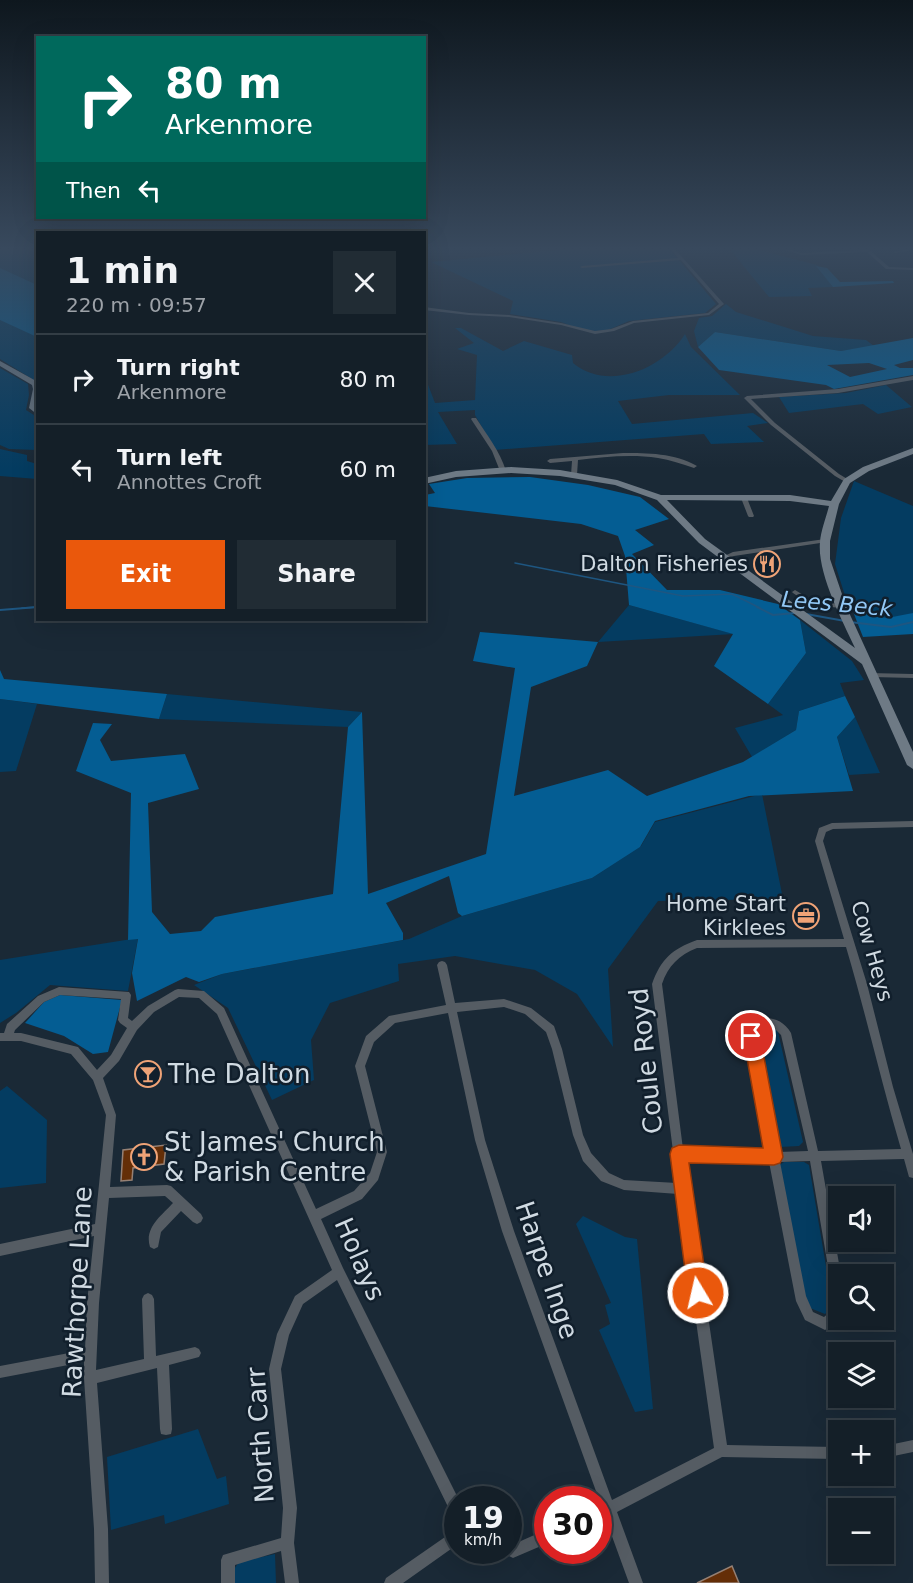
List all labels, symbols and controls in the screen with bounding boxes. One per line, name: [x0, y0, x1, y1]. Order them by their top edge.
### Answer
text: 80 m: [165, 59, 282, 108]
icon: right: [66, 60, 144, 138]
text: Arkenmore: [165, 109, 313, 140]
icon: left: [133, 174, 166, 207]
text: Then: [66, 178, 121, 203]
text: 1 min: [66, 250, 179, 291]
button: close: [333, 251, 396, 314]
text: 220 m · 09:57: [66, 293, 207, 317]
text: Turn right: [117, 355, 240, 380]
icon: right: [66, 363, 99, 396]
text: 80 m: [340, 367, 396, 392]
text: Arkenmore: [117, 380, 227, 404]
text: Turn left: [117, 445, 222, 470]
icon: left: [66, 453, 99, 486]
text: 60 m: [340, 457, 396, 482]
text: Annottes Croft: [117, 470, 262, 494]
button: Exit: [66, 540, 225, 609]
button: Share: [237, 540, 396, 609]
restaurant icon: Dalton Fisheries: [752, 549, 782, 579]
place label: Dalton Fisheries: [580, 552, 748, 576]
water label: Lees Beck: [780, 587, 895, 621]
place label: Home Start Kirklees: [666, 892, 786, 940]
street label: Cow Heys: [846, 898, 898, 1004]
office icon: Home Start Kirklees: [791, 901, 821, 931]
street label: Coule Royd: [623, 986, 669, 1136]
pin: [725, 1010, 776, 1061]
icon: arrive: [734, 1019, 767, 1052]
bar icon: The Dalton: [133, 1059, 163, 1089]
place label: The Dalton: [167, 1059, 310, 1089]
place label: St James' Church & Parish Centre: [164, 1127, 385, 1187]
church icon: St James' Church & Parish Centre: [129, 1142, 159, 1172]
street label: Rawthorpe Lane: [56, 1186, 98, 1398]
map controls: [828, 1186, 894, 1564]
button: sound: [828, 1186, 894, 1252]
street label: Harpe Inge: [509, 1197, 585, 1343]
street label: Holays: [328, 1213, 392, 1305]
position arrow: [666, 1261, 730, 1325]
button: search: [828, 1264, 894, 1330]
button: layers: [828, 1342, 894, 1408]
street label: North Carr: [240, 1366, 280, 1504]
button: +: [828, 1420, 894, 1486]
speed limit sign: 30: [534, 1486, 612, 1564]
button: −: [828, 1498, 894, 1564]
text: 19: [462, 1500, 504, 1535]
text: km/h: [464, 1531, 502, 1549]

